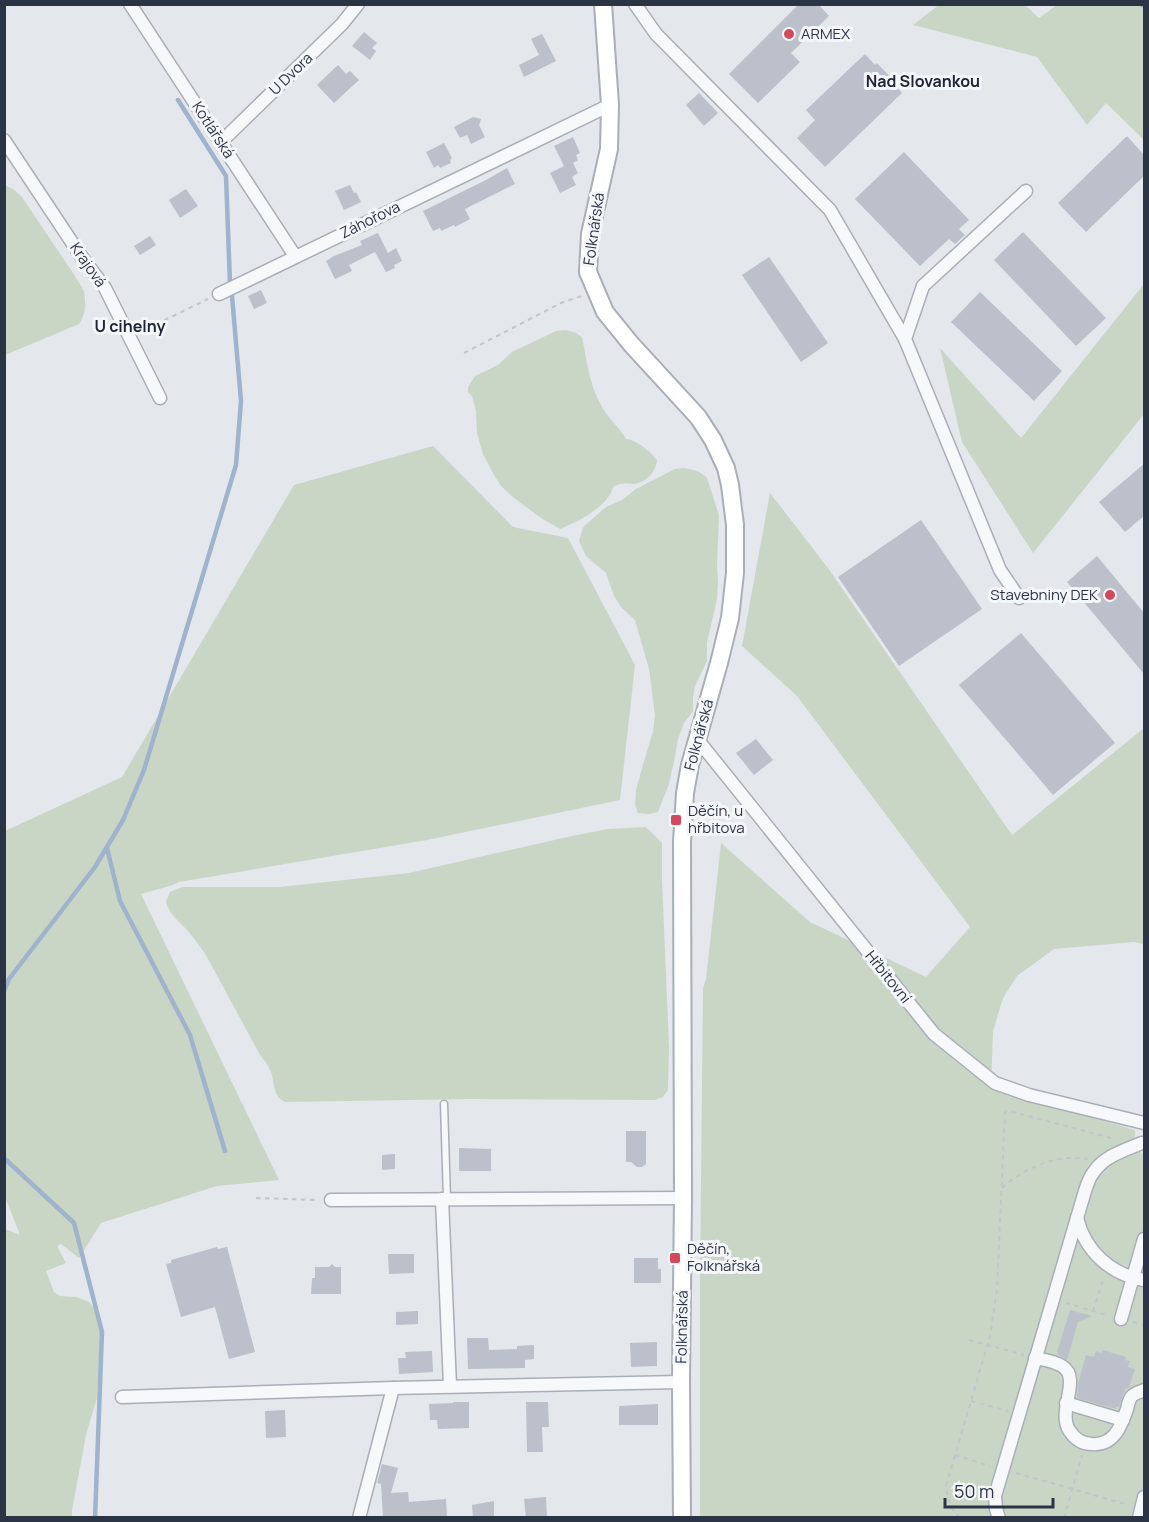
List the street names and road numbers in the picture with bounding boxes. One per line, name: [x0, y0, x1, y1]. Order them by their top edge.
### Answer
street label: U Dvora: [264, 48, 317, 100]
street label: Kotlářská: [187, 97, 240, 162]
street label: Folknářská: [578, 191, 609, 267]
street label: Záhořova: [336, 196, 403, 243]
street label: Krajová: [65, 238, 111, 291]
street label: Folknářská: [679, 697, 718, 773]
street label: Hřbitovní: [861, 946, 916, 1008]
street label: Folknářská: [670, 1290, 693, 1364]

